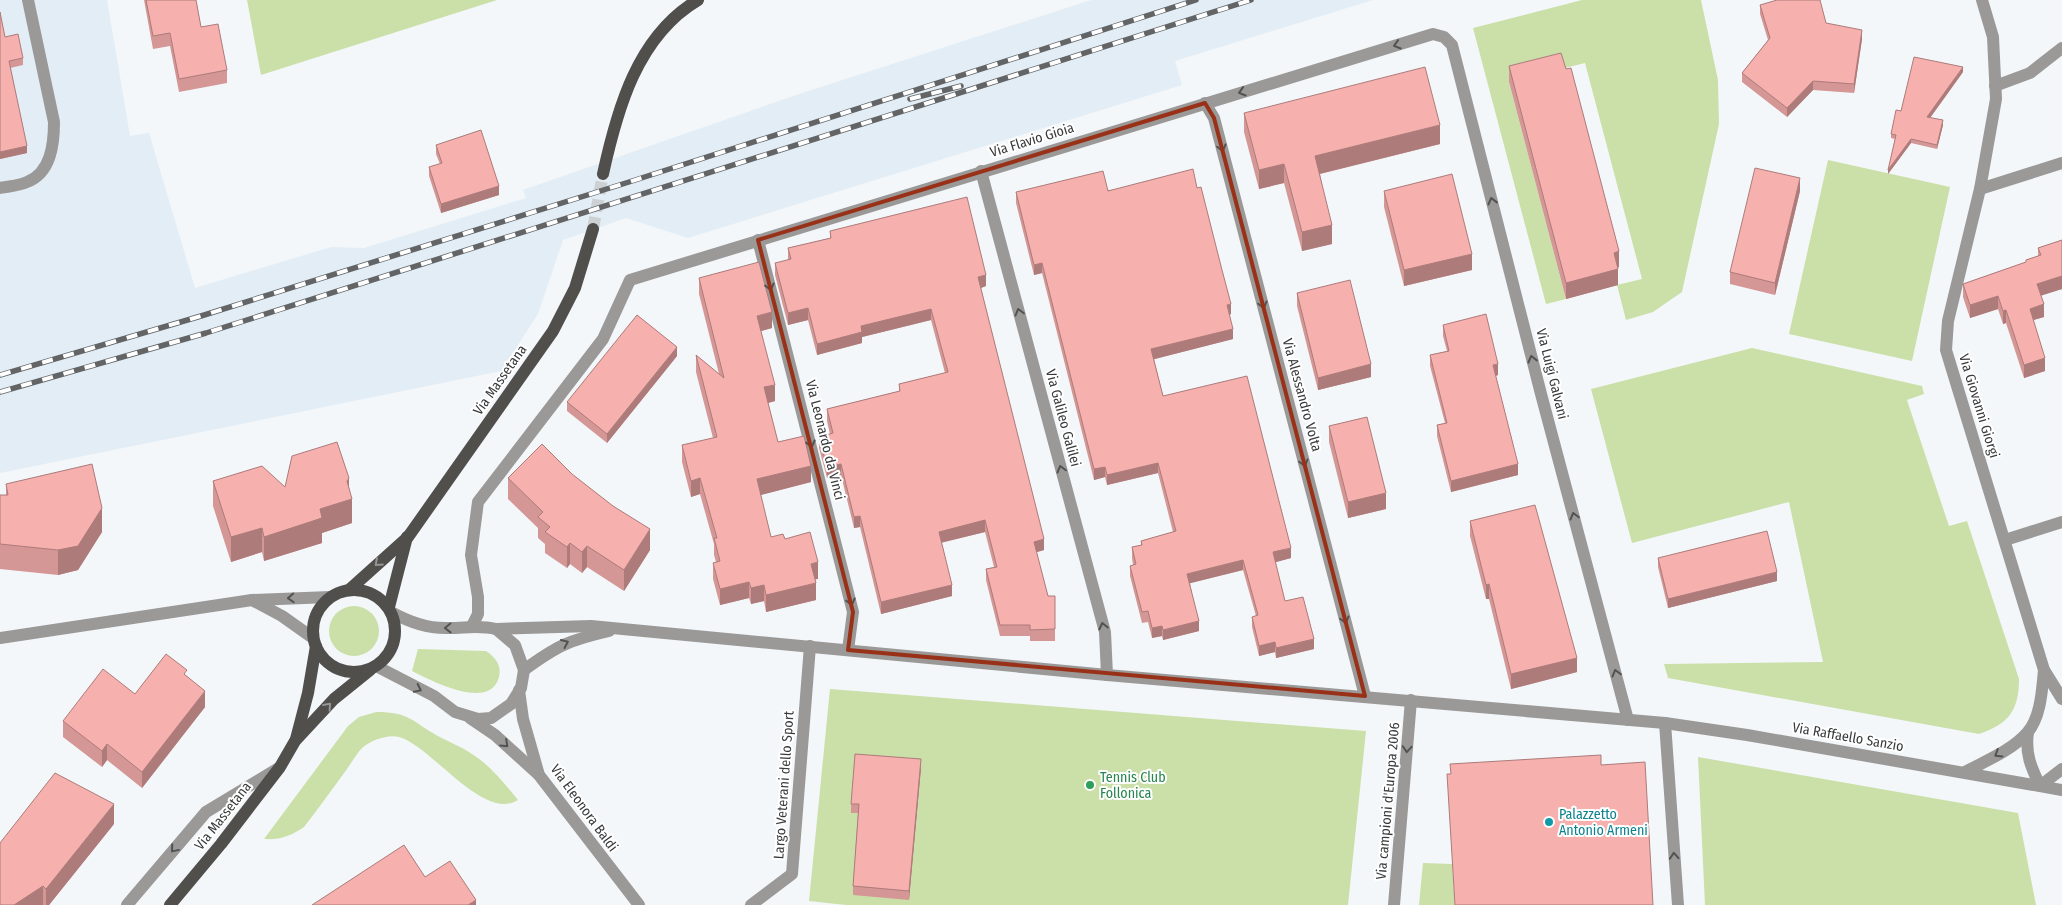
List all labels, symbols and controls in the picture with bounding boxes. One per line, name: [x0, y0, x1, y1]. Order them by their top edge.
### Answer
one-way arrow: [1394, 39, 1402, 49]
one-way arrow: [1238, 86, 1246, 96]
street label: Via Flavio Gioia: [988, 119, 1076, 161]
one-way arrow: [1216, 144, 1227, 153]
one-way arrow: [1487, 197, 1498, 206]
one-way arrow: [765, 282, 775, 290]
one-way arrow: [1257, 301, 1268, 310]
one-way arrow: [1014, 308, 1025, 317]
street label: Via Luigi Galvani: [1532, 327, 1572, 421]
street label: Via Alessandro Volta: [1279, 337, 1325, 454]
street label: Via Massetana: [470, 342, 531, 418]
street label: Via Giovanni Giorgi: [1955, 352, 2003, 460]
one-way arrow: [1527, 354, 1538, 363]
street label: Via Galileo Galilei: [1042, 367, 1084, 469]
street label: Via Leonardo da Vinci: [802, 378, 848, 502]
one-way arrow: [805, 440, 815, 448]
one-way arrow: [1298, 458, 1309, 467]
one-way arrow: [1056, 465, 1067, 474]
one-way arrow: [1569, 512, 1579, 520]
one-way arrow: [375, 557, 384, 566]
one-way arrow: [287, 593, 295, 604]
one-way arrow: [845, 597, 855, 605]
one-way arrow: [1339, 615, 1350, 624]
one-way arrow: [1098, 622, 1109, 631]
one-way arrow: [444, 623, 452, 633]
one-way arrow: [560, 639, 569, 649]
one-way arrow: [1611, 669, 1621, 677]
one-way arrow: [413, 683, 422, 693]
one-way arrow: [322, 702, 331, 711]
street label: Largo Veterani dello Sport: [770, 710, 798, 860]
street label: Via Raffaello Sanzio: [1791, 719, 1905, 755]
street label: Via campioni d'Europa 2006: [1373, 722, 1403, 880]
one-way arrow: [499, 738, 508, 747]
one-way arrow: [1402, 745, 1413, 753]
one-way arrow: [1995, 747, 2004, 757]
street label: Via Eleonora Baldi: [547, 761, 621, 855]
place label: Tennis Club Follonica: [1100, 769, 1166, 802]
street label: Via Massetana: [191, 778, 255, 853]
marker: Tennis Club Follonica: [1084, 779, 1096, 791]
place label: Palazzetto Antonio Armeni: [1559, 806, 1648, 839]
marker: Palazzetto Antonio Armeni: [1543, 816, 1555, 828]
one-way arrow: [171, 844, 180, 853]
one-way arrow: [1669, 852, 1680, 860]

